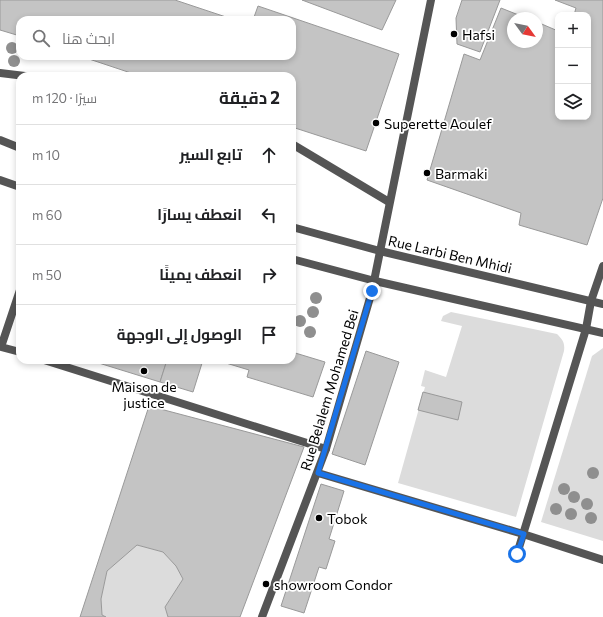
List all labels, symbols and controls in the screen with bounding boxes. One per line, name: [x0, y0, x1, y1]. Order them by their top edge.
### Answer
north arrow: [507, 12, 543, 48]
map controls: [555, 12, 591, 120]
button: +: [555, 12, 591, 48]
search box: [16, 16, 296, 60]
place label: Hafsi: [462, 26, 495, 43]
icon: search: [30, 27, 52, 49]
text: ابحث هنا: [62, 29, 115, 47]
marker: Hafsi: [449, 29, 459, 39]
button: −: [555, 48, 591, 84]
button: layers: [555, 84, 591, 120]
text: 2 دقيقة: [219, 87, 280, 108]
text: سيرًا · 120 m: [32, 90, 97, 106]
place label: Superette Aoulef: [384, 115, 492, 132]
marker: Superette Aoulef: [371, 118, 381, 128]
icon: ahead: [258, 144, 280, 166]
text: تابع السير: [179, 145, 242, 163]
text: 10 m: [32, 147, 60, 163]
place label: Barmaki: [435, 165, 488, 182]
marker: Barmaki: [422, 168, 432, 178]
icon: left: [258, 204, 280, 226]
text: انعطف يسارًا: [157, 205, 242, 223]
text: 60 m: [32, 207, 62, 223]
street label: Rue Larbi Ben Mhidi: [386, 231, 514, 277]
icon: right: [258, 264, 280, 286]
text: انعطف يمينًا: [159, 265, 242, 283]
text: 50 m: [32, 267, 62, 283]
route end: [363, 282, 381, 300]
street label: Rue Belalem Mohamed Bei: [296, 307, 362, 473]
icon: arrive: [258, 324, 280, 346]
text: الوصول إلى الوجهة: [117, 325, 242, 343]
marker: Maison de justice: [139, 366, 149, 376]
place label: Maison de justice: [111, 378, 177, 411]
place label: Tobok: [327, 510, 368, 527]
marker: Tobok: [314, 513, 324, 523]
route start: [508, 545, 526, 563]
place label: showroom Condor: [274, 576, 393, 593]
marker: showroom Condor: [261, 579, 271, 589]

